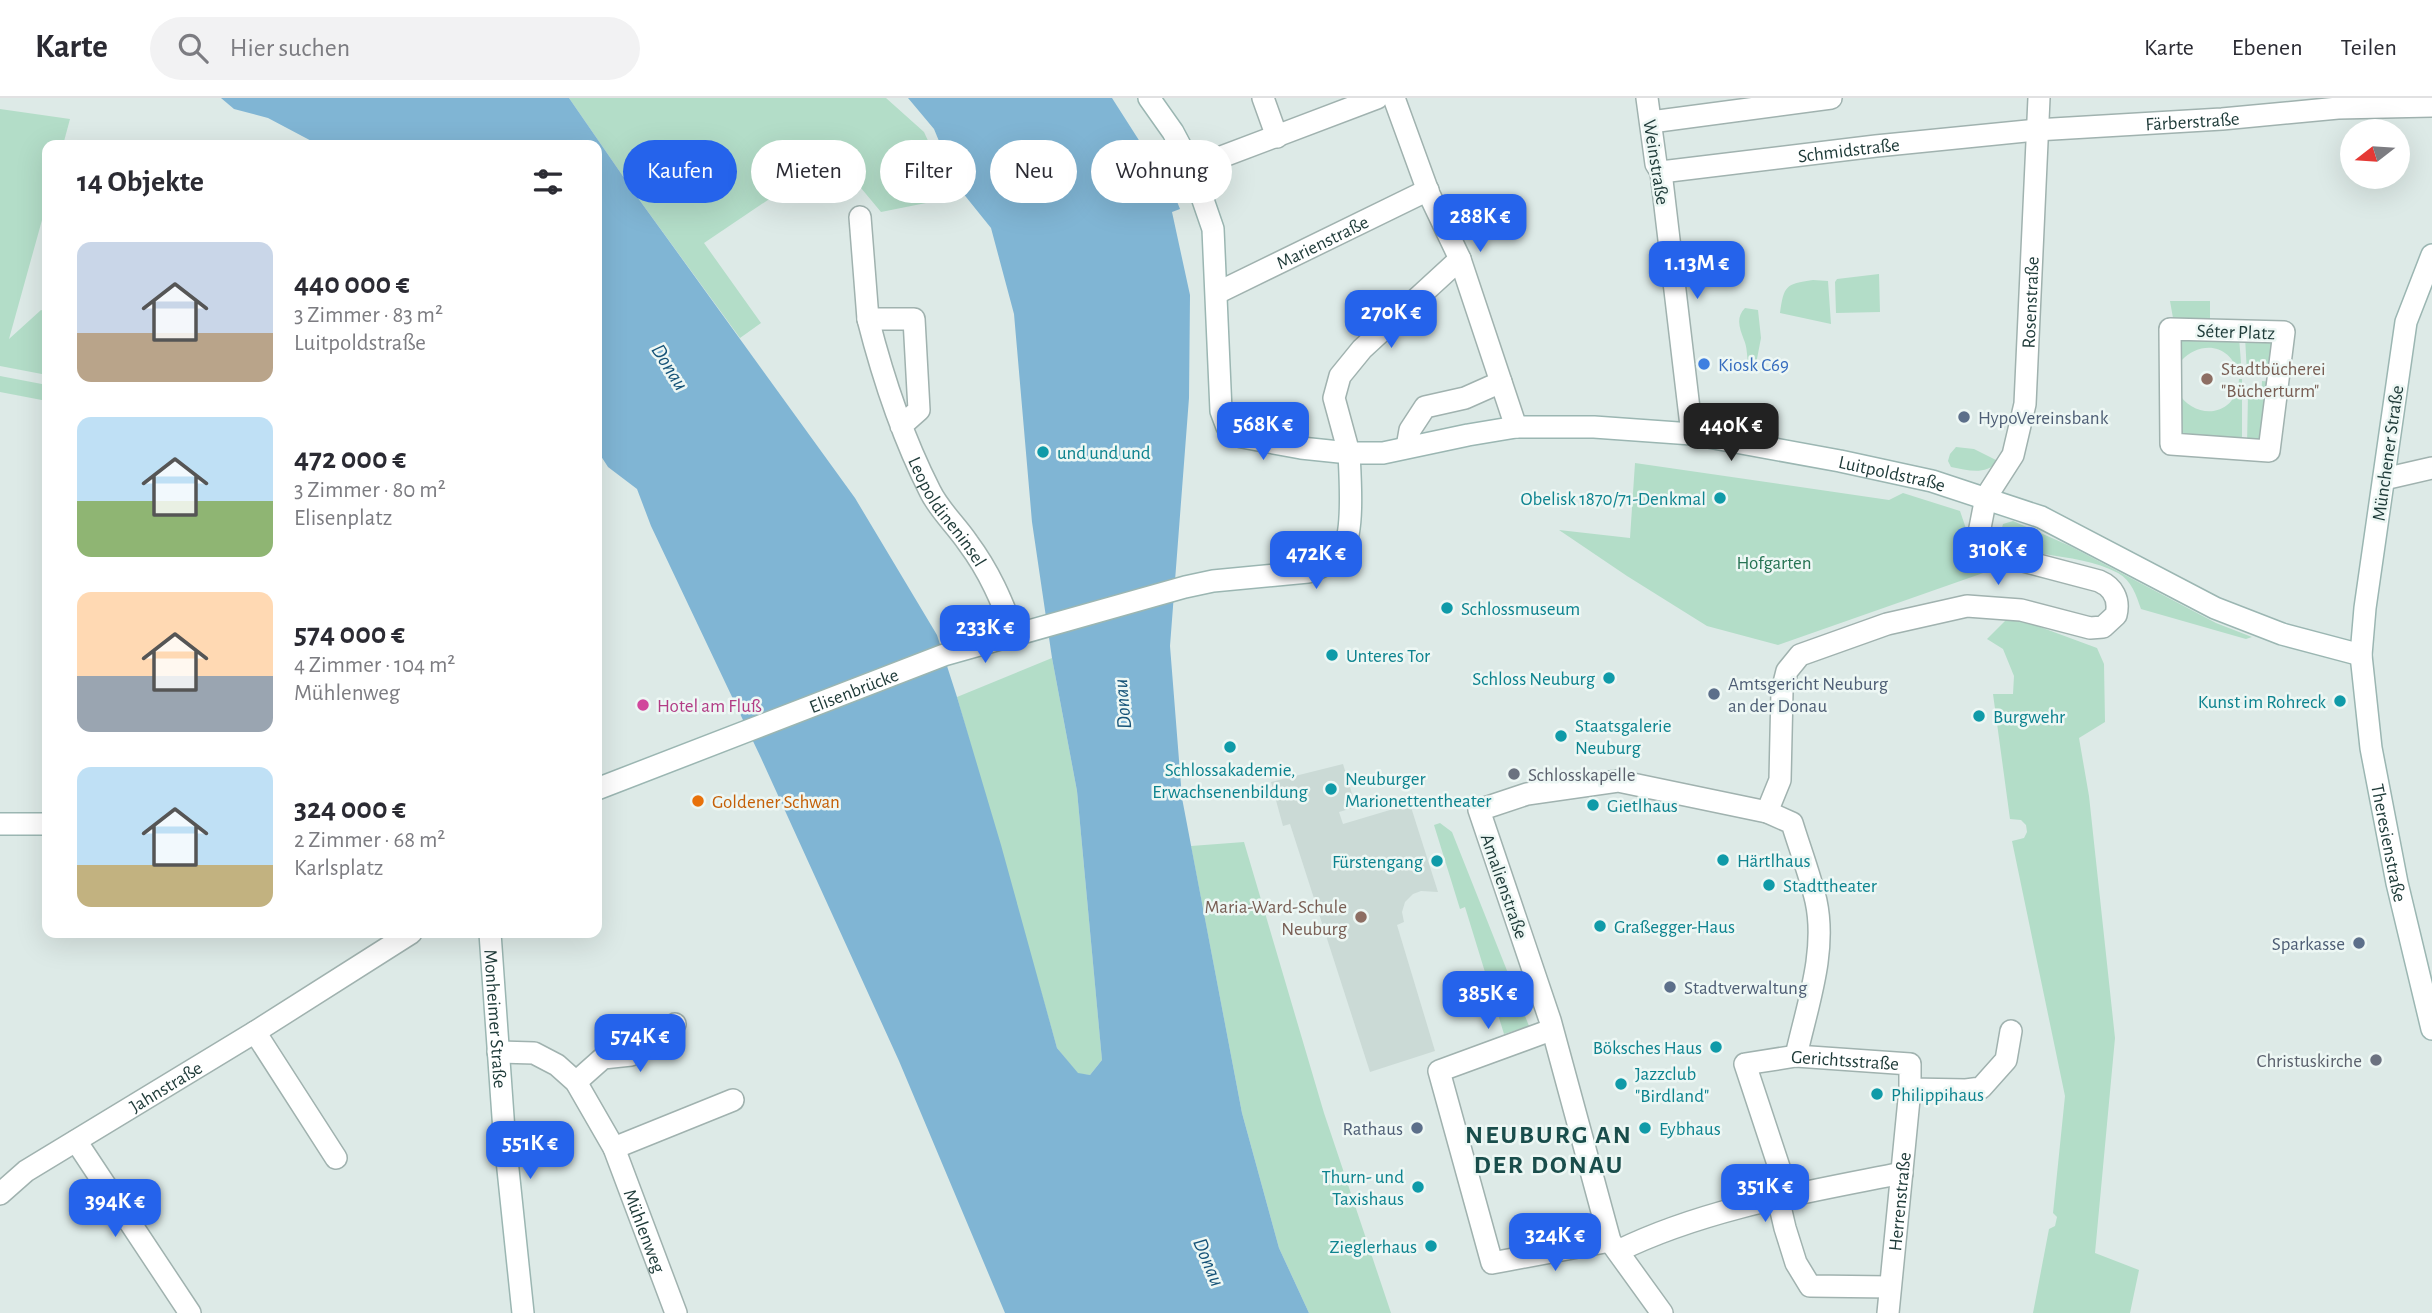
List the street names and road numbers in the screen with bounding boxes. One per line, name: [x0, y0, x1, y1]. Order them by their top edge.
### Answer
street label: Färberstraße: [2145, 109, 2240, 135]
street label: Weinstraße: [1639, 118, 1672, 206]
street label: Schmidstraße: [1797, 136, 1901, 166]
street label: Marienstraße: [1274, 213, 1372, 273]
street label: Rosenstraße: [2020, 256, 2043, 349]
street label: Séter Platz: [2196, 322, 2276, 343]
street label: Münchener Straße: [2370, 384, 2407, 522]
street label: Luitpoldstraße: [1837, 453, 1948, 496]
street label: Leopoldineninsel: [904, 454, 989, 570]
street label: Elisenbrücke: [807, 666, 901, 717]
street label: Theresienstraße: [2367, 782, 2409, 904]
street label: Amalienstraße: [1477, 832, 1530, 941]
street label: Monheimer Straße: [480, 949, 509, 1089]
street label: Gerichtsstraße: [1790, 1048, 1900, 1074]
street label: Jahnstraße: [127, 1058, 206, 1117]
street label: Herrenstraße: [1886, 1151, 1915, 1252]
street label: Mühlenweg: [619, 1187, 668, 1276]

